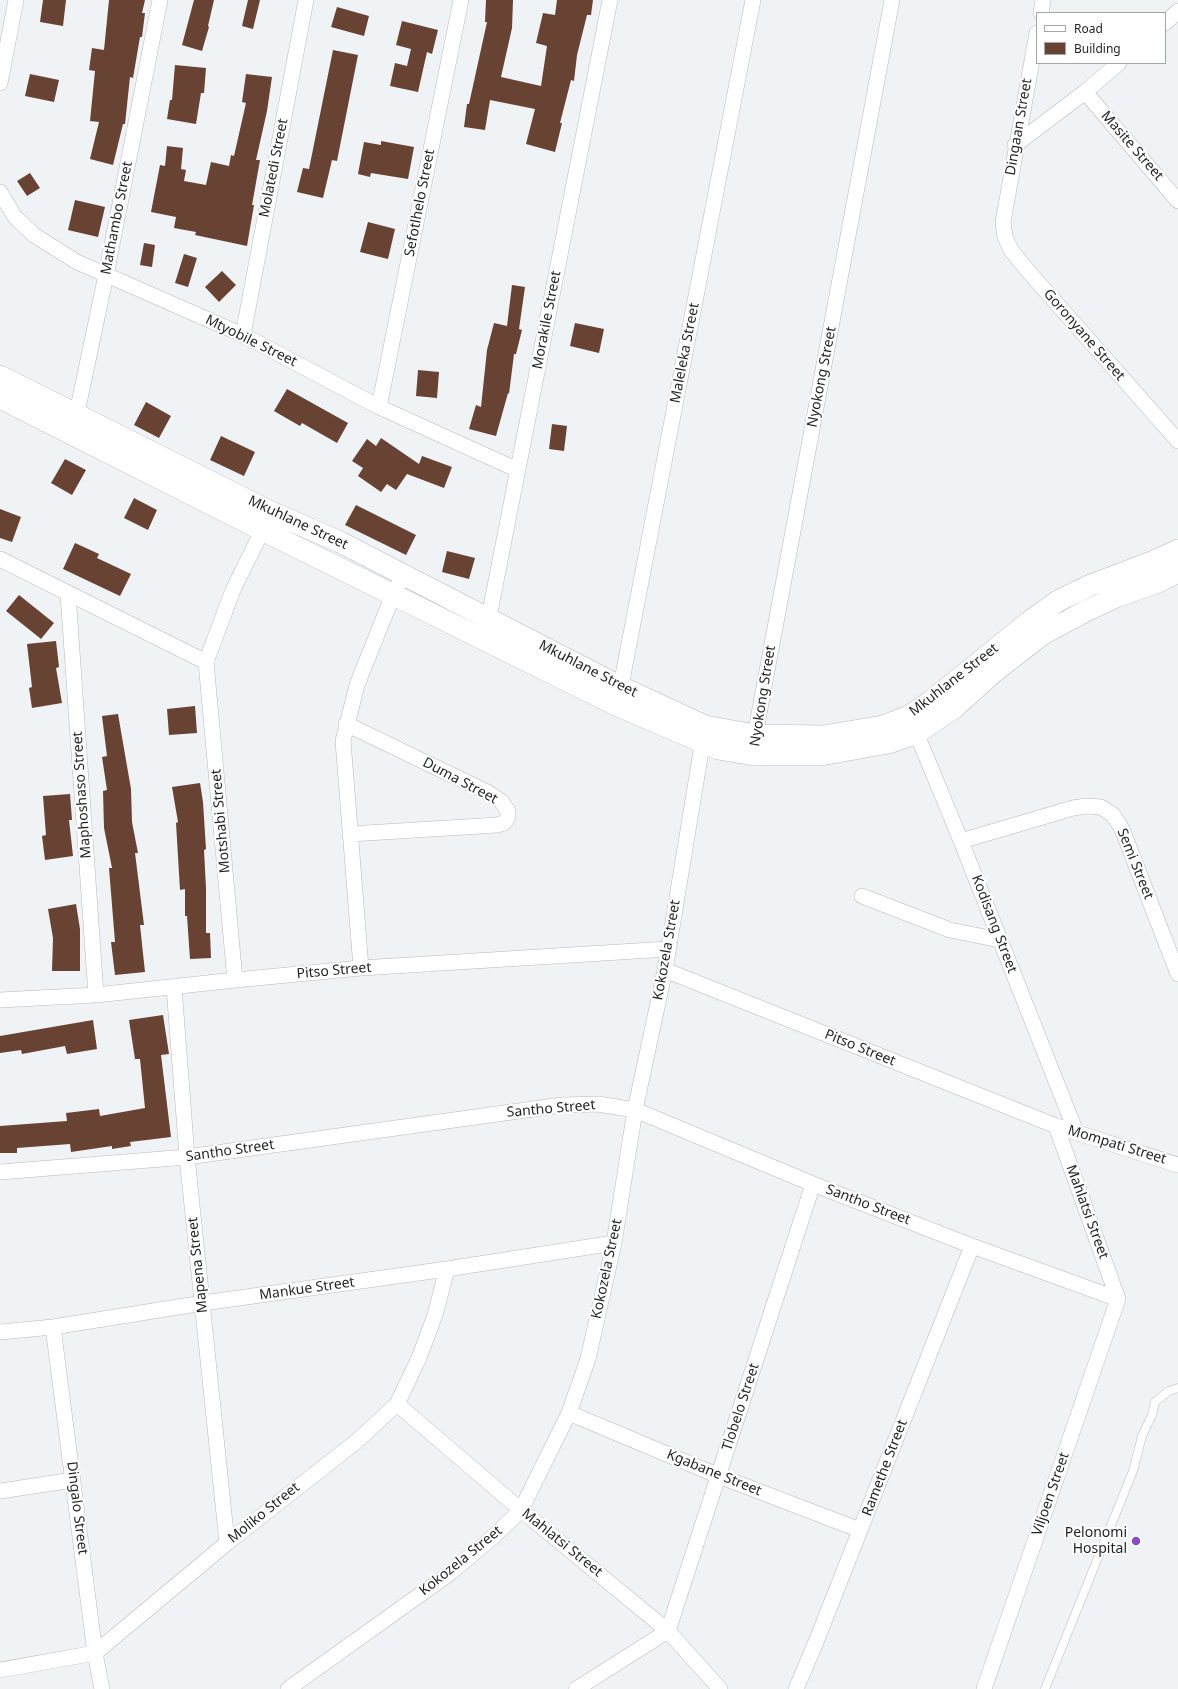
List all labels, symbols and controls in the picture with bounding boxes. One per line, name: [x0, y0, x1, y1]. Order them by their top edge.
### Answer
legend: [1036, 12, 1166, 64]
text: Road: [1074, 20, 1103, 37]
text: Building: [1074, 40, 1121, 57]
street label: Dingaan Street: [1002, 77, 1036, 177]
street label: Masite Street: [1097, 108, 1167, 184]
street label: Molatedi Street: [256, 117, 292, 219]
street label: Sefotlhelo Street: [401, 148, 439, 258]
street label: Mathambo Street: [98, 160, 136, 276]
street label: Morakile Street: [529, 269, 565, 371]
street label: Goronyane Street: [1040, 286, 1128, 384]
street label: Maleleka Street: [667, 302, 703, 404]
street label: Mtyobile Street: [202, 312, 300, 370]
street label: Nyokong Street: [804, 325, 840, 429]
street label: Mkuhlane Street: [245, 493, 351, 553]
street label: Mkuhlane Street: [536, 637, 640, 701]
street label: Mkuhlane Street: [906, 640, 1002, 720]
street label: Nyokong Street: [747, 644, 779, 748]
street label: Maphoshaso Street: [69, 731, 95, 859]
street label: Duma Street: [420, 754, 500, 808]
street label: Motshabi Street: [208, 768, 234, 874]
street label: Semi Street: [1113, 826, 1157, 902]
street label: Kodisang Street: [968, 872, 1020, 976]
street label: Kokozela Street: [650, 899, 684, 1001]
street label: Pitso Street: [296, 959, 372, 983]
street label: Pitso Street: [822, 1026, 898, 1070]
street label: Santho Street: [506, 1097, 596, 1121]
street label: Mompati Street: [1066, 1122, 1168, 1168]
street label: Santho Street: [185, 1136, 275, 1166]
street label: Mahlatsi Street: [1062, 1163, 1112, 1261]
street label: Santho Street: [823, 1181, 913, 1229]
street label: Mapena Street: [185, 1216, 211, 1314]
street label: Kokozela Street: [588, 1218, 626, 1320]
street label: Mankue Street: [258, 1274, 356, 1304]
street label: Tlobelo Street: [719, 1361, 763, 1453]
street label: Ramethe Street: [859, 1417, 911, 1519]
street label: Kgabane Street: [664, 1446, 764, 1500]
street label: Viljoen Street: [1029, 1450, 1073, 1538]
street label: Dingalo Street: [63, 1460, 91, 1556]
street label: Moliko Street: [225, 1479, 303, 1547]
street label: Mahlatsi Street: [518, 1505, 606, 1581]
street label: Kokozela Street: [416, 1522, 506, 1600]
place label: Pelonomi Hospital: [1065, 1525, 1127, 1558]
marker: Pelonomi Hospital: [1130, 1535, 1142, 1547]

